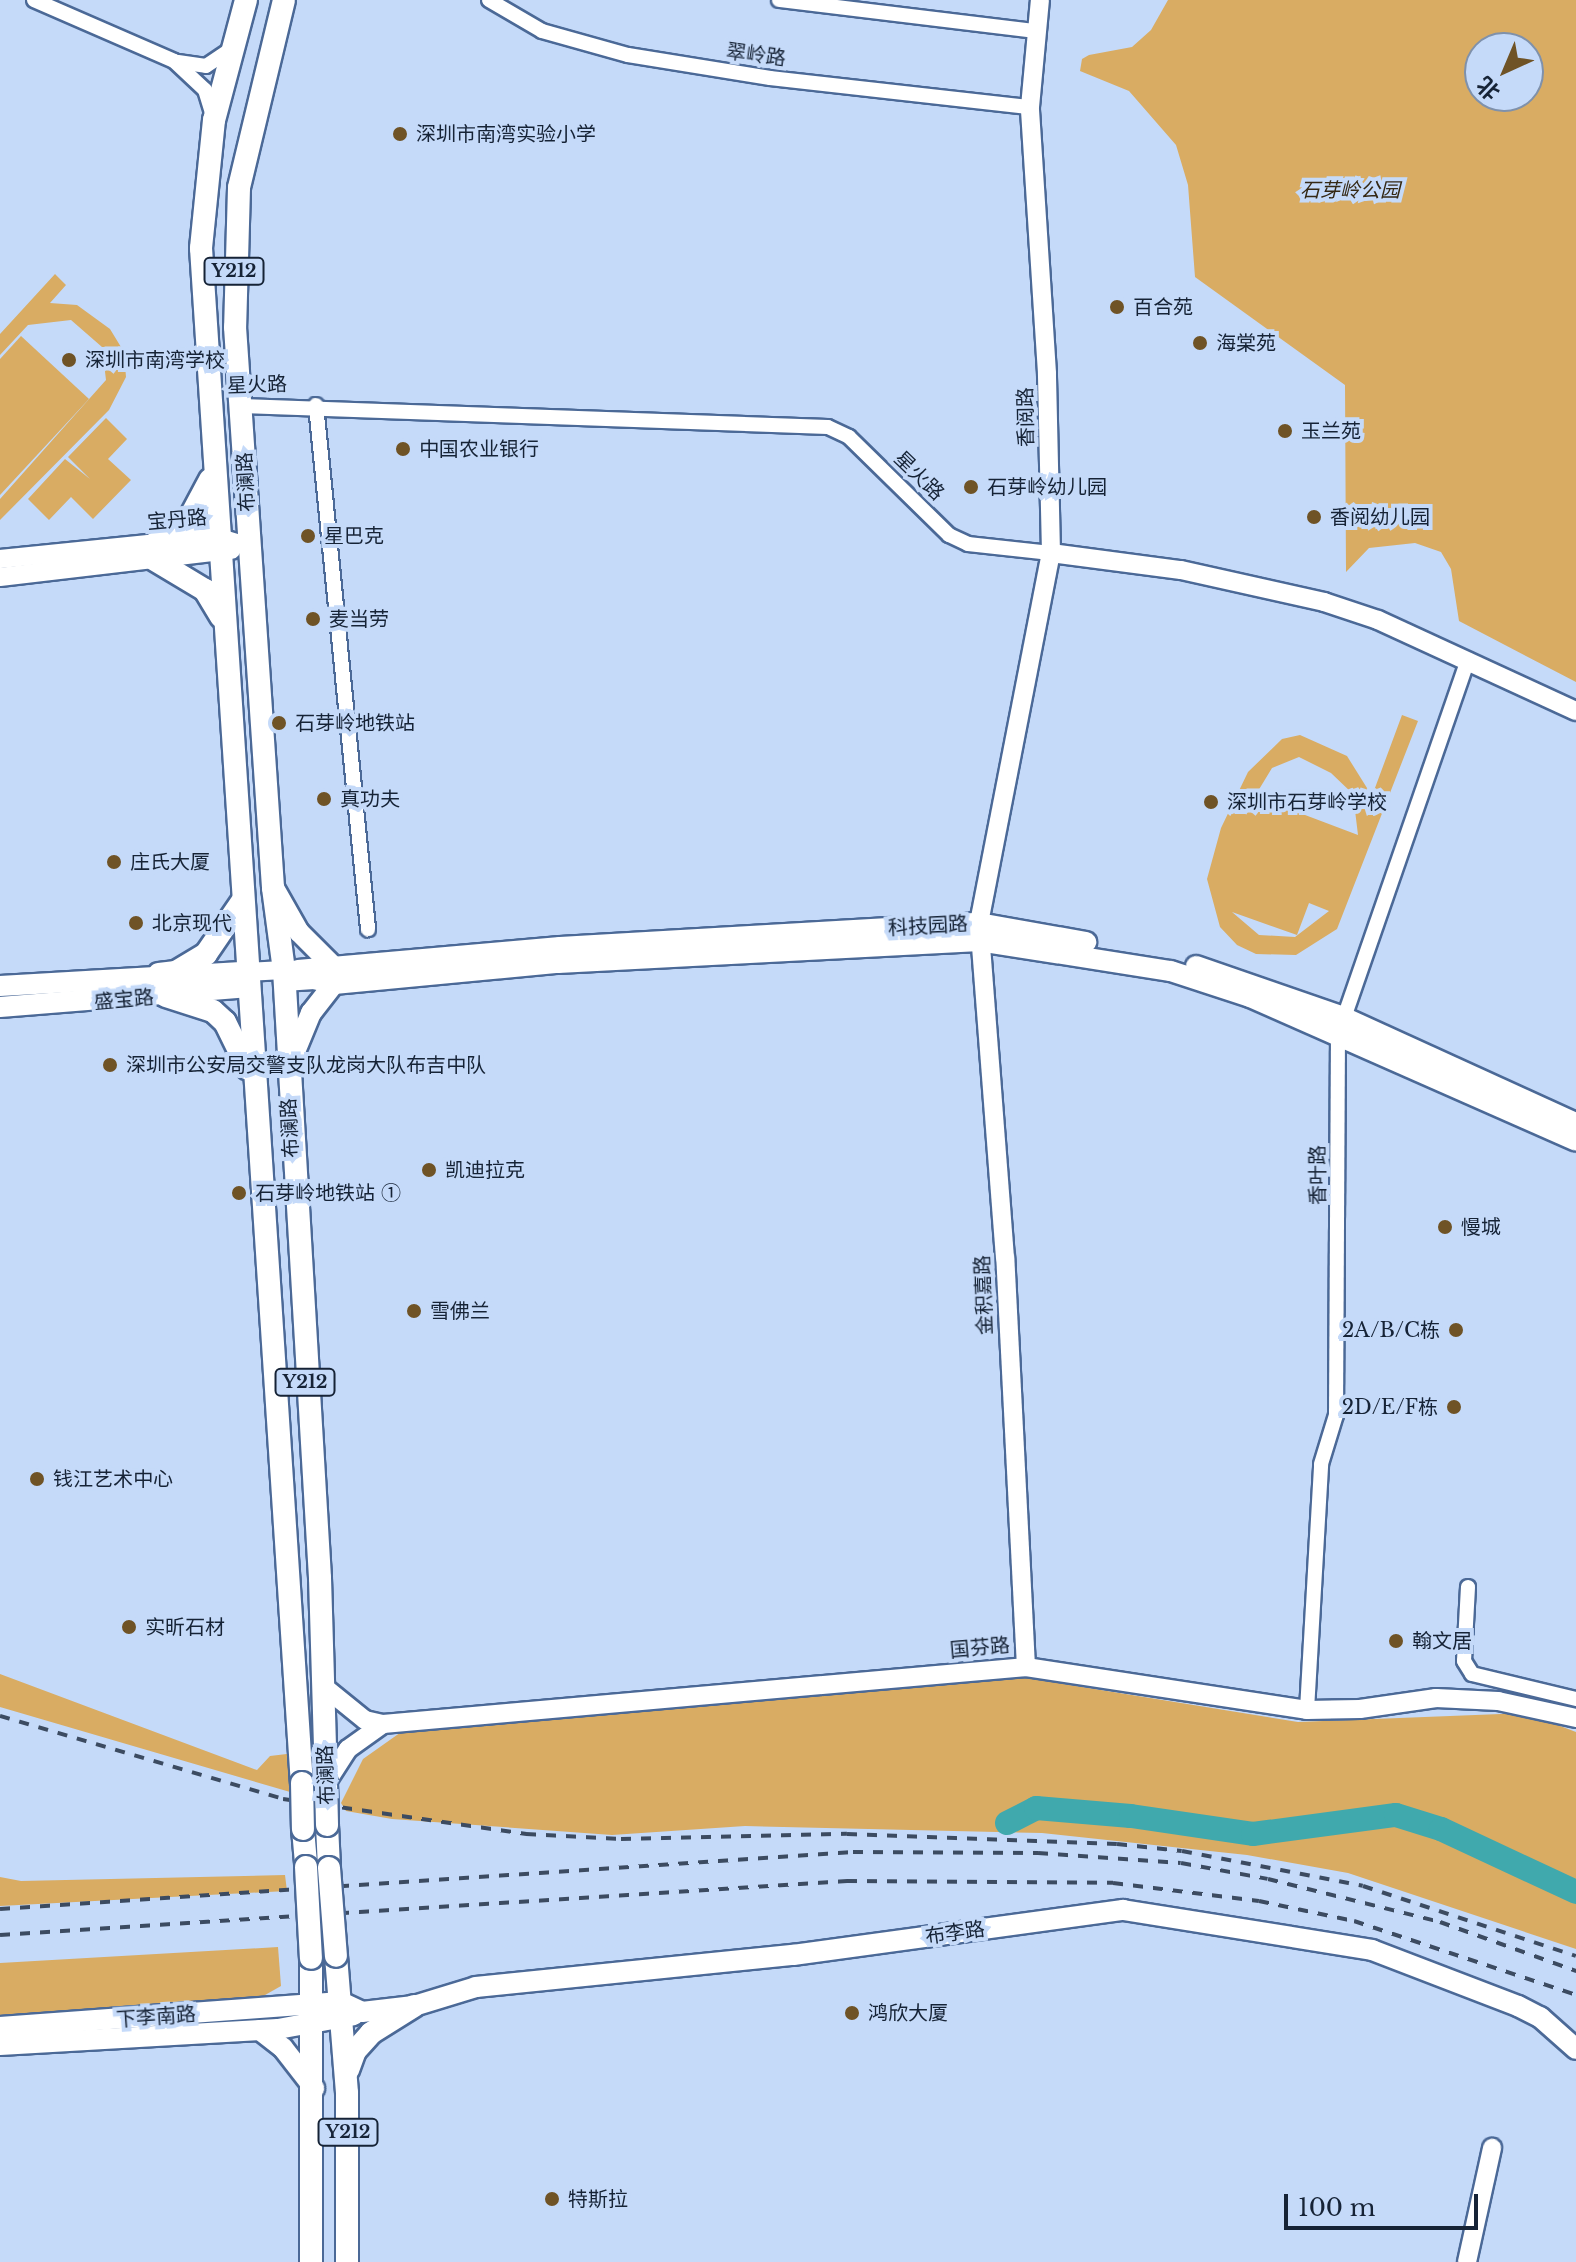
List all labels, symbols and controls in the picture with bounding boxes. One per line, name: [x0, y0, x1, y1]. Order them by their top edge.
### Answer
north arrow: [1464, 32, 1544, 112]
street label: 翠岭路: [725, 39, 787, 71]
text: 北: [1471, 71, 1506, 106]
place label: 深圳市南湾实验小学: [416, 122, 596, 146]
marker: 深圳市南湾实验小学: [391, 125, 409, 143]
park label: 石芽岭公园: [1300, 178, 1400, 202]
road number: Y212: [202, 257, 266, 285]
place label: 百合苑: [1133, 295, 1193, 319]
marker: 百合苑: [1108, 298, 1126, 316]
place label: 海棠苑: [1216, 331, 1276, 355]
marker: 海棠苑: [1191, 334, 1209, 352]
place label: 深圳市南湾学校: [85, 348, 225, 372]
marker: 深圳市南湾学校: [60, 351, 78, 369]
street label: 星火路: [227, 372, 287, 398]
street label: 香阅路: [1013, 387, 1039, 447]
place label: 玉兰苑: [1301, 419, 1361, 443]
marker: 玉兰苑: [1276, 422, 1294, 440]
place label: 中国农业银行: [419, 437, 539, 461]
marker: 中国农业银行: [394, 440, 412, 458]
street label: 星火路: [889, 447, 949, 505]
street label: 布澜路: [232, 451, 260, 513]
place label: 石芽岭幼儿园: [987, 475, 1107, 499]
marker: 石芽岭幼儿园: [962, 478, 980, 496]
street label: 宝丹路: [146, 505, 208, 535]
place label: 香阅幼儿园: [1330, 505, 1430, 529]
marker: 香阅幼儿园: [1305, 508, 1323, 526]
place label: 星巴克: [324, 524, 384, 548]
marker: 星巴克: [299, 527, 317, 545]
place label: 麦当劳: [329, 607, 389, 631]
marker: 麦当劳: [304, 610, 322, 628]
place label: 石芽岭地铁站: [295, 711, 415, 735]
marker: 石芽岭地铁站: [270, 714, 288, 732]
place label: 真功夫: [340, 787, 400, 811]
marker: 真功夫: [315, 790, 333, 808]
place label: 深圳市石芽岭学校: [1227, 790, 1387, 814]
marker: 深圳市石芽岭学校: [1202, 793, 1220, 811]
place label: 庄氏大厦: [130, 850, 210, 874]
marker: 庄氏大厦: [105, 853, 123, 871]
place label: 北京现代: [152, 911, 232, 935]
street label: 科技园路: [887, 912, 969, 940]
marker: 北京现代: [127, 914, 145, 932]
street label: 盛宝路: [93, 985, 155, 1015]
place label: 深圳市公安局交警支队龙岗大队布吉中队: [126, 1053, 486, 1077]
marker: 深圳市公安局交警支队龙岗大队布吉中队: [101, 1056, 119, 1074]
street label: 布澜路: [276, 1097, 304, 1159]
street label: 香叶路: [1306, 1145, 1330, 1205]
place label: 凯迪拉克: [445, 1158, 525, 1182]
marker: 凯迪拉克: [420, 1161, 438, 1179]
place label: 石芽岭地铁站 ①: [255, 1181, 401, 1205]
marker: 石芽岭地铁站 ①: [230, 1184, 248, 1202]
place label: 慢城: [1461, 1215, 1501, 1239]
marker: 慢城: [1436, 1218, 1454, 1236]
street label: 金积嘉路: [971, 1255, 997, 1335]
place label: 雪佛兰: [430, 1299, 490, 1323]
marker: 雪佛兰: [405, 1302, 423, 1320]
place label: 2A/B/C栋: [1342, 1318, 1440, 1342]
marker: 2A/B/C栋: [1447, 1321, 1465, 1339]
road number: Y212: [273, 1368, 337, 1396]
place label: 2D/E/F栋: [1342, 1395, 1438, 1419]
marker: 2D/E/F栋: [1445, 1398, 1463, 1416]
place label: 钱江艺术中心: [53, 1467, 173, 1491]
marker: 钱江艺术中心: [28, 1470, 46, 1488]
place label: 实昕石材: [145, 1615, 225, 1639]
marker: 实昕石材: [120, 1618, 138, 1636]
place label: 翰文居: [1412, 1629, 1472, 1653]
marker: 翰文居: [1387, 1632, 1405, 1650]
street label: 国芬路: [949, 1633, 1011, 1663]
street label: 布澜路: [313, 1745, 339, 1805]
street label: 布李路: [924, 1917, 986, 1949]
place label: 鸿欣大厦: [868, 2001, 948, 2025]
street label: 下李南路: [115, 2002, 197, 2032]
marker: 鸿欣大厦: [843, 2004, 861, 2022]
road number: Y212: [316, 2118, 380, 2146]
scale bar: [1288, 2178, 1482, 2228]
place label: 特斯拉: [568, 2187, 628, 2211]
marker: 特斯拉: [543, 2190, 561, 2208]
text: 100 m: [1298, 2193, 1376, 2222]

